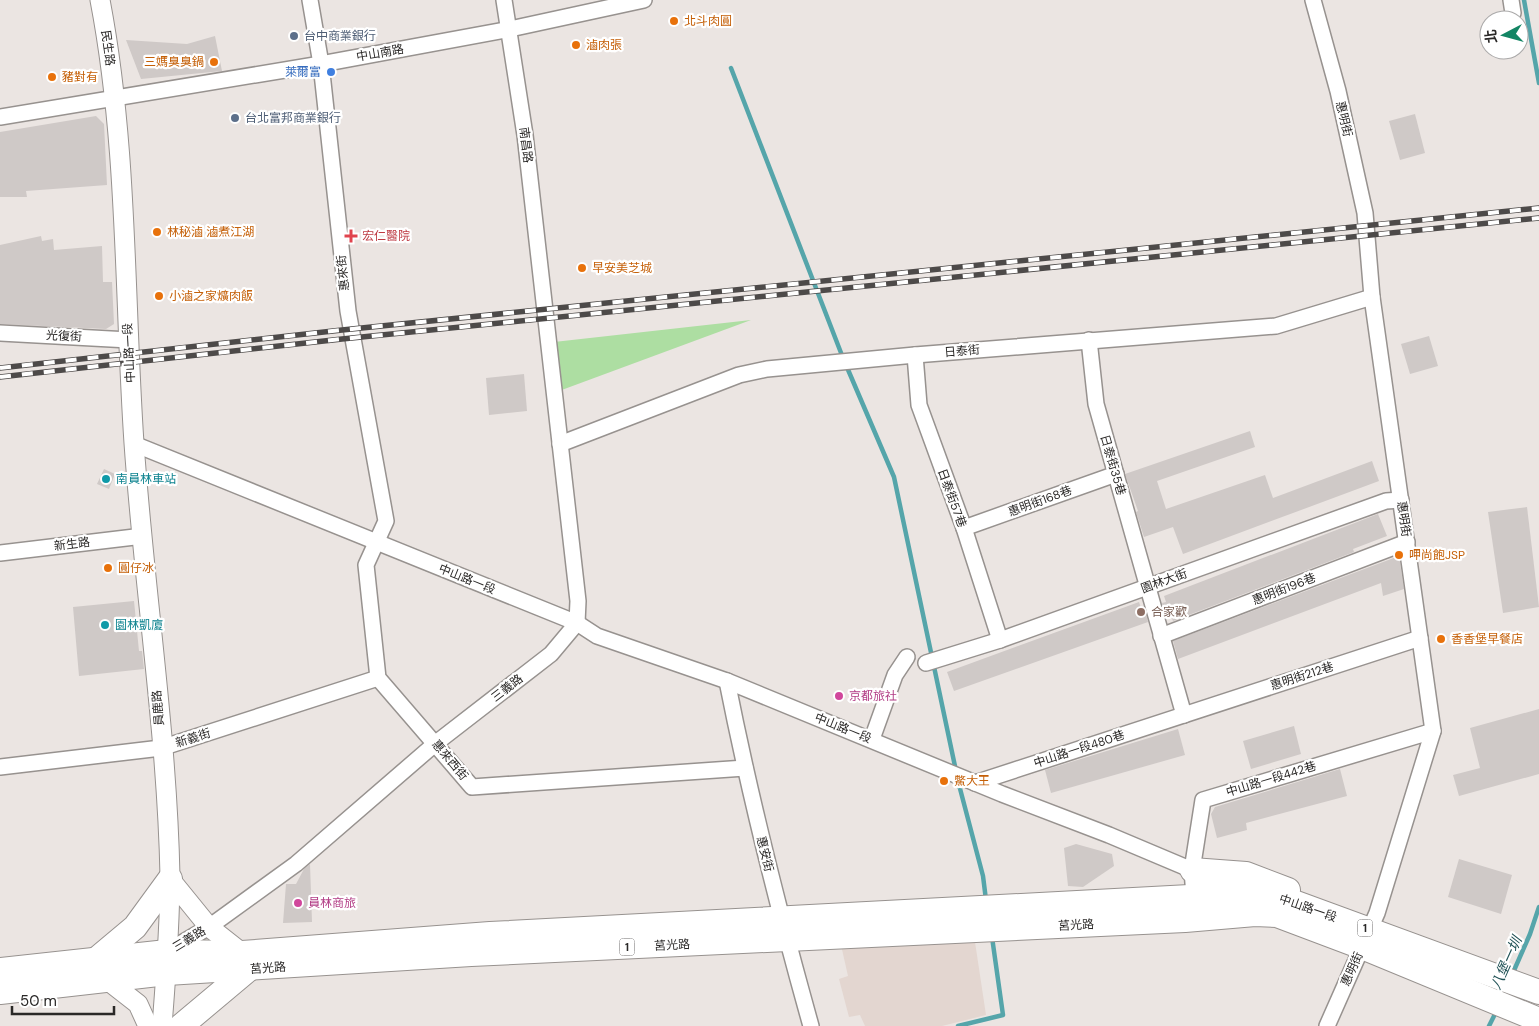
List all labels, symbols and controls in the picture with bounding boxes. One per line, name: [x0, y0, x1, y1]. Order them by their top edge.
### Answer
north arrow: [1479, 10, 1529, 60]
place label: 北斗肉圓: [684, 13, 732, 29]
marker: 北斗肉圓: [668, 15, 680, 27]
place label: 台中商業銀行: [304, 28, 376, 44]
text: 北: [1481, 28, 1501, 44]
street label: 民生路: [98, 29, 118, 67]
marker: 台中商業銀行: [288, 30, 300, 42]
place label: 滷肉張: [586, 37, 622, 53]
marker: 滷肉張: [570, 39, 582, 51]
street label: 中山南路: [355, 41, 405, 65]
place label: 三媽臭臭鍋: [144, 54, 204, 70]
marker: 三媽臭臭鍋: [208, 56, 220, 68]
place label: 萊爾富: [285, 64, 321, 80]
marker: 萊爾富: [325, 66, 337, 78]
place label: 豬對有: [62, 69, 98, 85]
marker: 豬對有: [46, 71, 58, 83]
street label: 惠明街: [1332, 100, 1356, 138]
place label: 台北富邦商業銀行: [245, 110, 341, 126]
marker: 台北富邦商業銀行: [229, 112, 241, 124]
street label: 南昌路: [516, 126, 536, 164]
place label: 林秘滷 滷煮江湖: [167, 224, 254, 240]
marker: 林秘滷 滷煮江湖: [151, 226, 163, 238]
place label: 宏仁醫院: [362, 228, 410, 244]
marker: 宏仁醫院: [344, 229, 358, 243]
street label: 惠來街: [333, 254, 353, 292]
place label: 早安美芝城: [592, 260, 652, 276]
marker: 早安美芝城: [576, 262, 588, 274]
place label: 小滷之家爌肉飯: [169, 288, 253, 304]
marker: 小滷之家爌肉飯: [153, 290, 165, 302]
street label: 中山路一段: [119, 323, 139, 383]
street label: 光復街: [46, 327, 82, 345]
street label: 日泰街: [943, 341, 981, 361]
street label: 日泰街35巷: [1097, 433, 1129, 497]
street label: 日泰街57巷: [934, 466, 970, 530]
place label: 南員林車站: [116, 471, 176, 487]
marker: 南員林車站: [100, 473, 112, 485]
street label: 惠明街168巷: [1006, 482, 1074, 520]
street label: 惠明街: [1394, 500, 1414, 538]
street label: 新生路: [53, 534, 91, 554]
place label: 呷尚飽JSP: [1409, 547, 1465, 563]
marker: 呷尚飽JSP: [1393, 549, 1405, 561]
place label: 圓仔冰: [118, 560, 154, 576]
street label: 中山路一段: [436, 560, 498, 598]
marker: 圓仔冰: [102, 562, 114, 574]
street label: 園林大街: [1139, 565, 1189, 597]
street label: 惠明街196巷: [1250, 570, 1318, 608]
place label: 合家歡: [1151, 604, 1187, 620]
marker: 合家歡: [1135, 606, 1147, 618]
place label: 園林凱廈: [115, 617, 163, 633]
marker: 園林凱廈: [99, 619, 111, 631]
place label: 香香堡早餐店: [1451, 631, 1523, 647]
marker: 香香堡早餐店: [1435, 633, 1447, 645]
street label: 惠明街212巷: [1268, 658, 1336, 694]
street label: 三義路: [488, 671, 526, 705]
place label: 京都旅社: [849, 688, 897, 704]
street label: 員鹿路: [148, 689, 168, 727]
marker: 京都旅社: [833, 690, 845, 702]
street label: 中山路一段: [812, 709, 874, 747]
street label: 新義街: [173, 725, 213, 751]
street label: 中山路一段480巷: [1031, 727, 1127, 771]
street label: 惠來西街: [428, 736, 472, 784]
street label: 中山路一段442巷: [1224, 758, 1318, 800]
place label: 鱉大王: [954, 773, 990, 789]
marker: 鱉大王: [938, 775, 950, 787]
street label: 惠安街: [753, 835, 777, 873]
street label: 中山路一段: [1277, 891, 1339, 925]
place label: 員林商旅: [308, 895, 356, 911]
marker: 員林商旅: [292, 897, 304, 909]
street label: 莒光路: [1058, 916, 1094, 934]
road number: 1: [1358, 920, 1372, 936]
street label: 三義路: [169, 923, 209, 955]
water label: 八堡一圳: [1486, 932, 1526, 992]
street label: 莒光路: [654, 936, 690, 954]
road number: 1: [620, 939, 634, 956]
street label: 惠明街: [1337, 949, 1367, 989]
street label: 莒光路: [249, 959, 287, 977]
scale bar: [12, 984, 115, 1016]
text: 50 m: [20, 991, 57, 1011]

